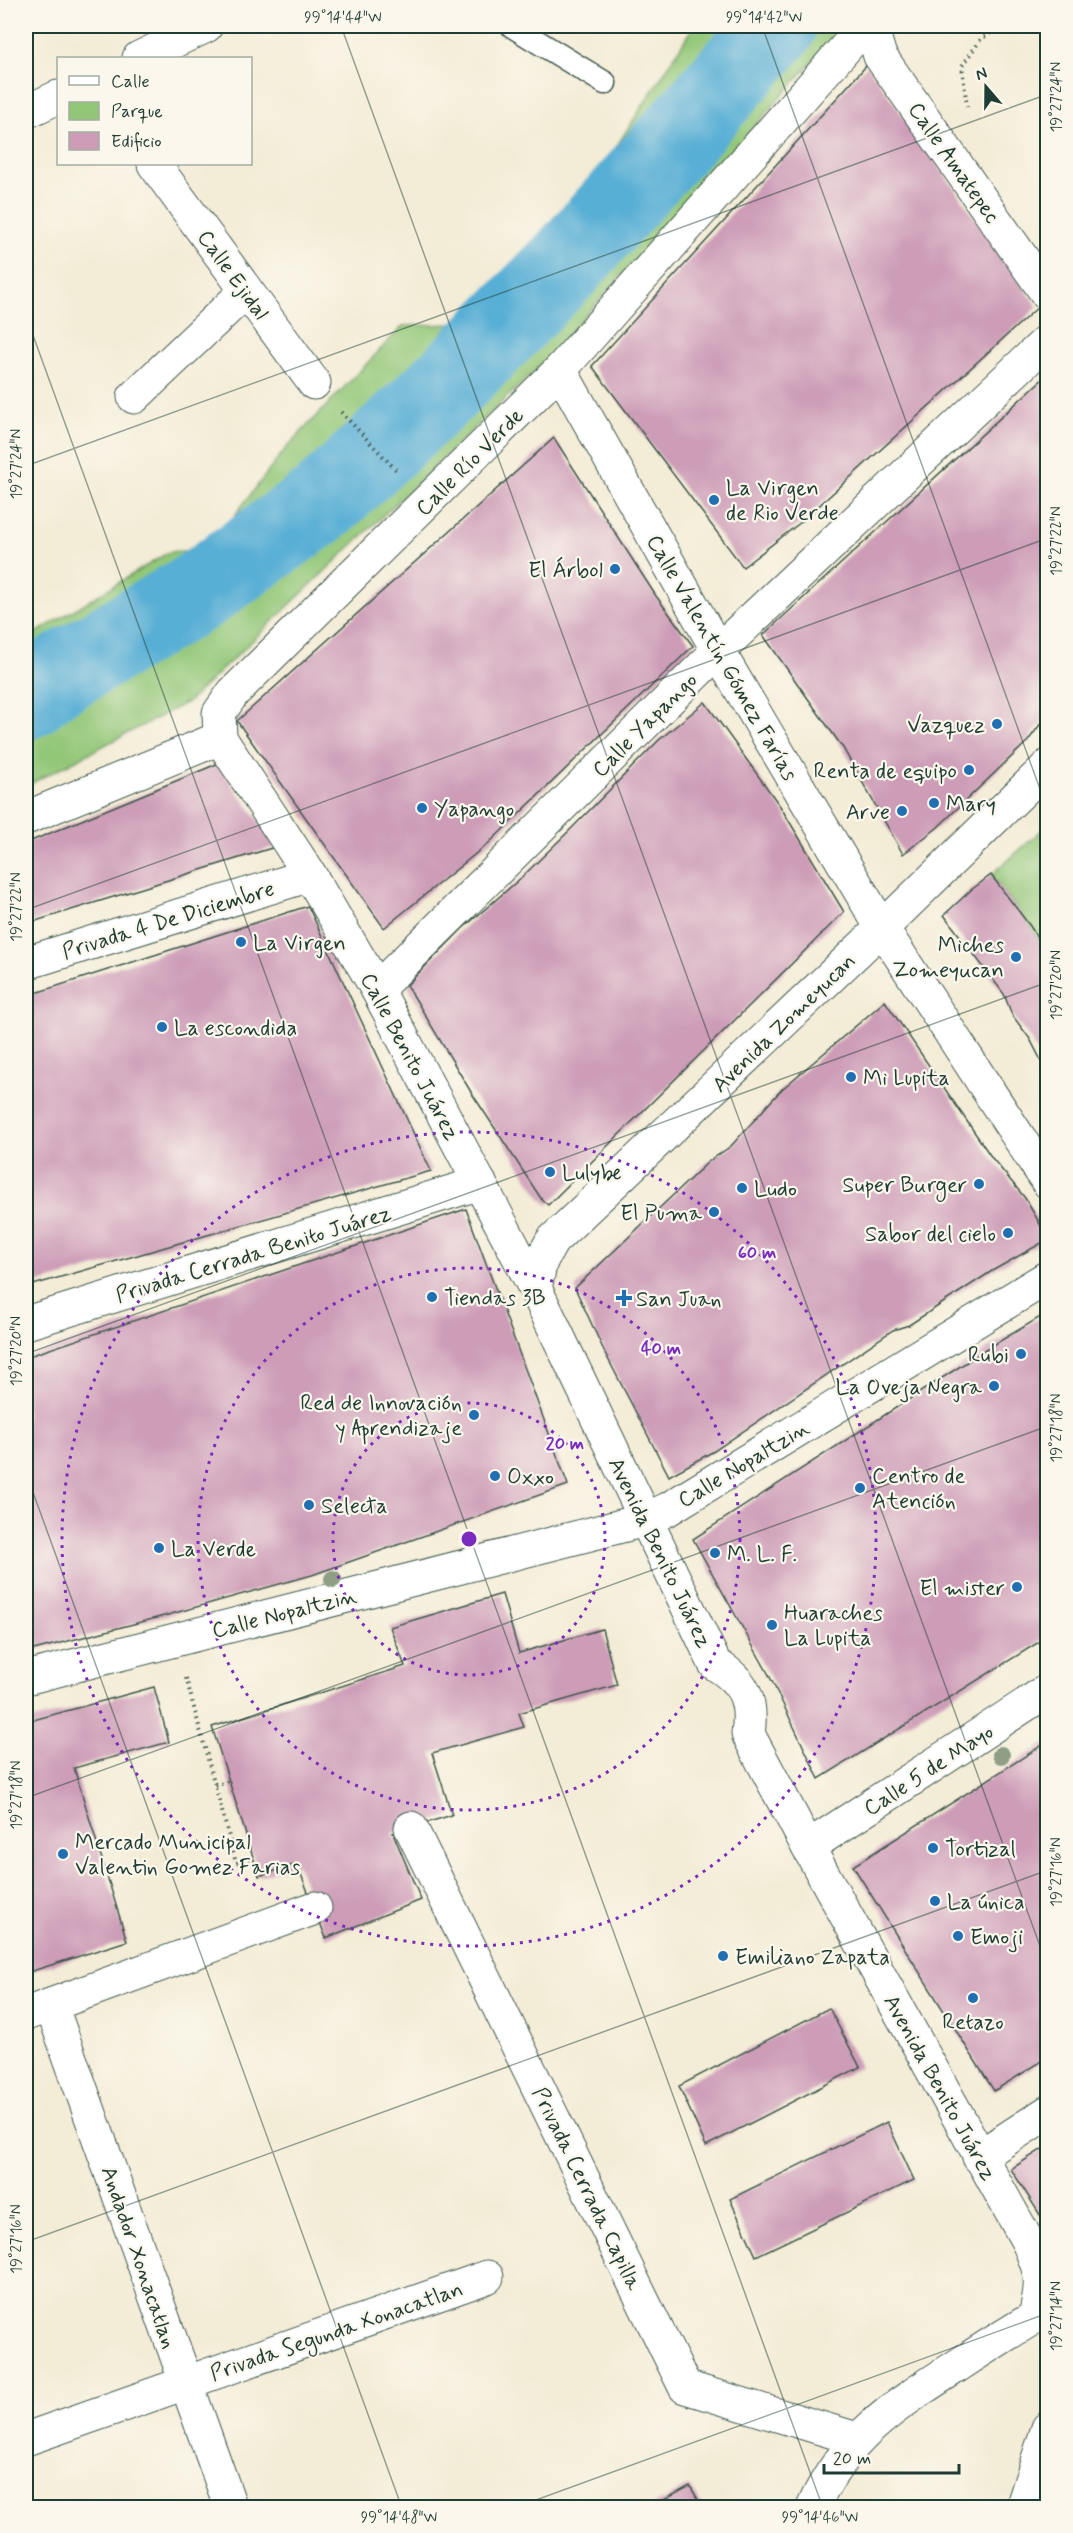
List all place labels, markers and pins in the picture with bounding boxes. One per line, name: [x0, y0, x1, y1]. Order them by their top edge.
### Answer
place label: La Virgen de Rio Verde: [726, 475, 839, 528]
marker: La Virgen de Rio Verde: [707, 493, 721, 507]
place label: El Árbol: [528, 556, 603, 585]
marker: El Árbol: [608, 562, 622, 576]
place label: Vazquez: [907, 712, 985, 740]
marker: Vazquez: [990, 717, 1004, 731]
place label: Renta de equipo: [814, 758, 957, 786]
marker: Renta de equipo: [962, 763, 976, 777]
place label: Mary: [946, 791, 996, 819]
place label: Yapango: [434, 796, 514, 825]
marker: Mary: [927, 796, 941, 810]
place label: Arve: [846, 799, 890, 827]
marker: Yapango: [415, 801, 429, 815]
marker: Arve: [895, 804, 909, 818]
place label: La Virgen: [253, 930, 346, 959]
place label: Miches Zomeyucan: [892, 932, 1004, 985]
marker: La Virgen: [234, 935, 248, 949]
marker: Miches Zomeyucan: [1009, 950, 1023, 964]
place label: La escondida: [174, 1015, 297, 1043]
marker: La escondida: [155, 1020, 169, 1034]
place label: Mi Lupita: [863, 1065, 950, 1093]
marker: Mi Lupita: [844, 1070, 858, 1084]
place label: Lulybe: [562, 1160, 622, 1188]
marker: Lulybe: [543, 1165, 557, 1179]
place label: Super Burger: [842, 1172, 967, 1203]
place label: Ludo: [754, 1176, 797, 1204]
marker: Super Burger: [972, 1177, 986, 1191]
marker: Ludo: [735, 1181, 749, 1195]
place label: El Puma: [620, 1200, 703, 1228]
marker: El Puma: [707, 1205, 721, 1219]
place label: Sabor del cielo: [865, 1221, 996, 1249]
marker: Sabor del cielo: [1001, 1226, 1015, 1240]
place label: Tiendas 3B: [444, 1285, 546, 1313]
place label: San Juan: [636, 1286, 722, 1314]
marker: Tiendas 3B: [425, 1290, 439, 1304]
marker: San Juan: [617, 1291, 631, 1305]
place label: Rubi: [968, 1342, 1009, 1370]
marker: Rubi: [1014, 1347, 1028, 1361]
place label: La Oveja Negra: [836, 1374, 983, 1403]
marker: La Oveja Negra: [987, 1379, 1001, 1393]
place label: Red de Innovación y Aprendizaje: [300, 1390, 462, 1445]
marker: Red de Innovación y Aprendizaje: [467, 1408, 481, 1422]
place label: Centro de Atención: [872, 1463, 966, 1516]
place label: Oxxo: [507, 1464, 554, 1492]
marker: Oxxo: [488, 1469, 502, 1483]
marker: Centro de Atención: [853, 1481, 867, 1495]
place label: Selecta: [321, 1493, 388, 1521]
marker: Selecta: [302, 1498, 316, 1512]
centre of rings: [459, 1529, 479, 1549]
place label: La Verde: [171, 1536, 256, 1564]
marker: La Verde: [152, 1541, 166, 1555]
place label: M. L. F.: [727, 1541, 797, 1569]
marker: M. L. F.: [708, 1546, 722, 1560]
place label: El mister: [919, 1575, 1005, 1603]
marker: El mister: [1010, 1580, 1024, 1594]
place label: Huaraches La Lupita: [784, 1600, 883, 1653]
marker: Huaraches La Lupita: [765, 1618, 779, 1632]
place label: Mercado Municipal Valentin Gomez Farias: [75, 1829, 300, 1882]
place label: Tortizal: [945, 1836, 1016, 1864]
marker: Tortizal: [926, 1841, 940, 1855]
marker: Mercado Municipal Valentin Gomez Farias: [56, 1847, 70, 1861]
place label: La única: [947, 1889, 1025, 1917]
marker: La única: [928, 1894, 942, 1908]
place label: Emoji: [970, 1924, 1023, 1953]
marker: Emoji: [951, 1929, 965, 1943]
place label: Emiliano Zapata: [735, 1944, 890, 1972]
marker: Emiliano Zapata: [716, 1949, 730, 1963]
marker: Retazo: [966, 1991, 980, 2005]
place label: Retazo: [942, 2009, 1004, 2037]

